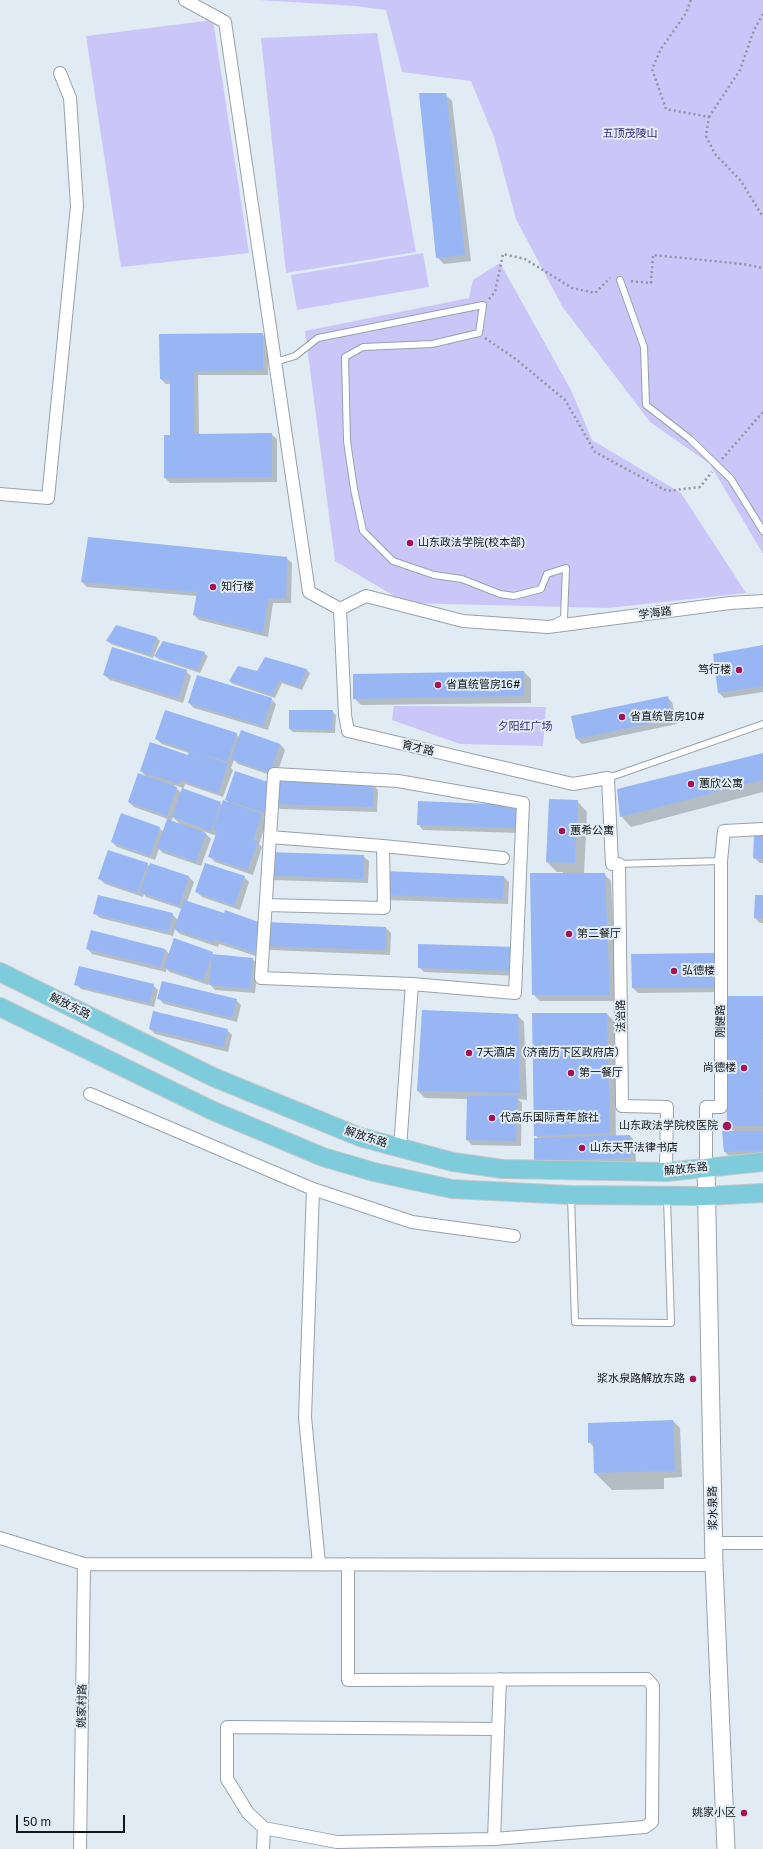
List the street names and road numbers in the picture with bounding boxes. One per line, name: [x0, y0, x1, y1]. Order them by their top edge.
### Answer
street label: 学海路: [638, 604, 672, 622]
street label: 育才路: [400, 738, 436, 758]
street label: 解放东路: [47, 990, 93, 1022]
street label: 法治路: [614, 999, 628, 1033]
street label: 刚健路: [714, 1005, 728, 1037]
street label: 解放东路: [343, 1124, 389, 1150]
street label: 解放东路: [663, 1160, 709, 1178]
street label: 浆水泉路: [706, 1486, 720, 1530]
street label: 姚家村路: [75, 1684, 89, 1728]

